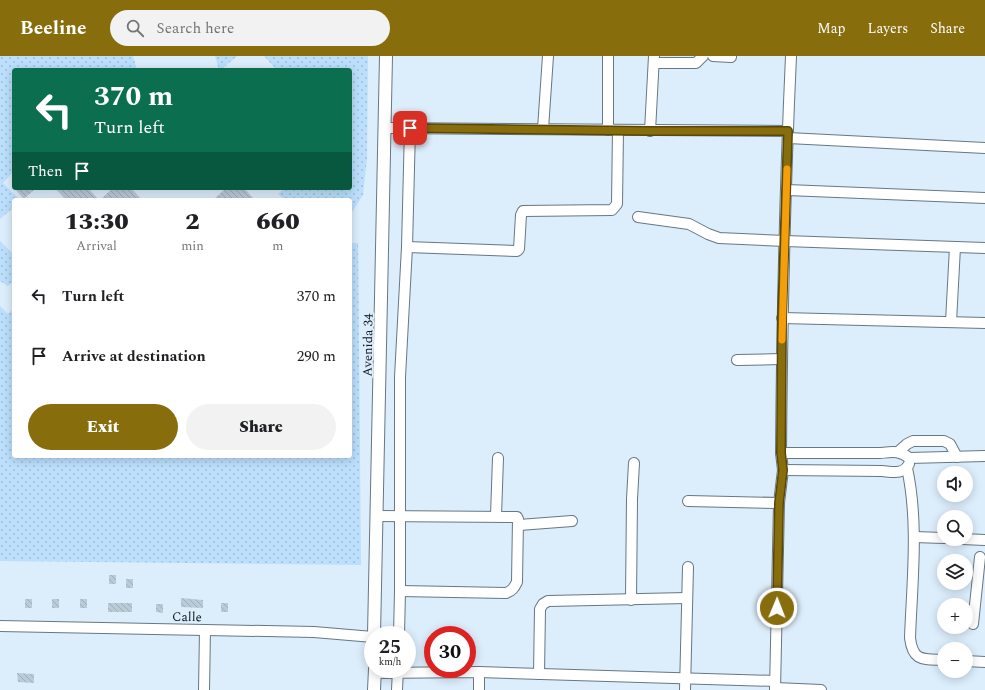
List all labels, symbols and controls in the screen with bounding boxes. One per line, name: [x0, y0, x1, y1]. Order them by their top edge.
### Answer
search box: [110, 10, 390, 46]
text: Beeline: [20, 14, 86, 43]
icon: search: [124, 17, 146, 39]
text: Search here: [156, 17, 234, 40]
text: Map: [817, 18, 846, 39]
text: Layers: [868, 18, 908, 39]
text: Share: [930, 18, 965, 39]
text: 370 m: [94, 75, 173, 118]
icon: left: [28, 84, 80, 136]
pin: [393, 111, 427, 145]
text: Turn left: [94, 114, 165, 141]
icon: arrive: [399, 117, 421, 139]
text: Then: [28, 160, 63, 183]
icon: arrive: [71, 160, 93, 182]
text: 13:30: [64, 204, 129, 240]
text: 2: [185, 204, 200, 240]
text: 660: [256, 204, 300, 240]
text: Arrival: [76, 236, 117, 256]
text: min: [181, 236, 204, 256]
text: m: [272, 236, 284, 256]
icon: left: [28, 285, 50, 307]
text: Turn left: [62, 285, 124, 308]
text: 370 m: [297, 285, 336, 308]
street label: Avenida 34: [357, 313, 379, 377]
icon: arrive: [28, 345, 50, 367]
text: Arrive at destination: [62, 345, 206, 368]
text: 290 m: [297, 345, 336, 368]
button: Exit: [28, 404, 178, 450]
button: Share: [186, 404, 336, 450]
map controls: [937, 466, 973, 678]
button: sound: [937, 466, 973, 502]
button: search: [937, 510, 973, 546]
button: layers: [937, 554, 973, 590]
position arrow: [756, 587, 798, 629]
button: +: [937, 598, 973, 634]
street label: Calle: [172, 607, 202, 627]
speed limit sign: 30: [424, 626, 476, 678]
text: 25: [379, 632, 401, 662]
button: −: [937, 642, 973, 678]
text: km/h: [379, 654, 401, 670]

